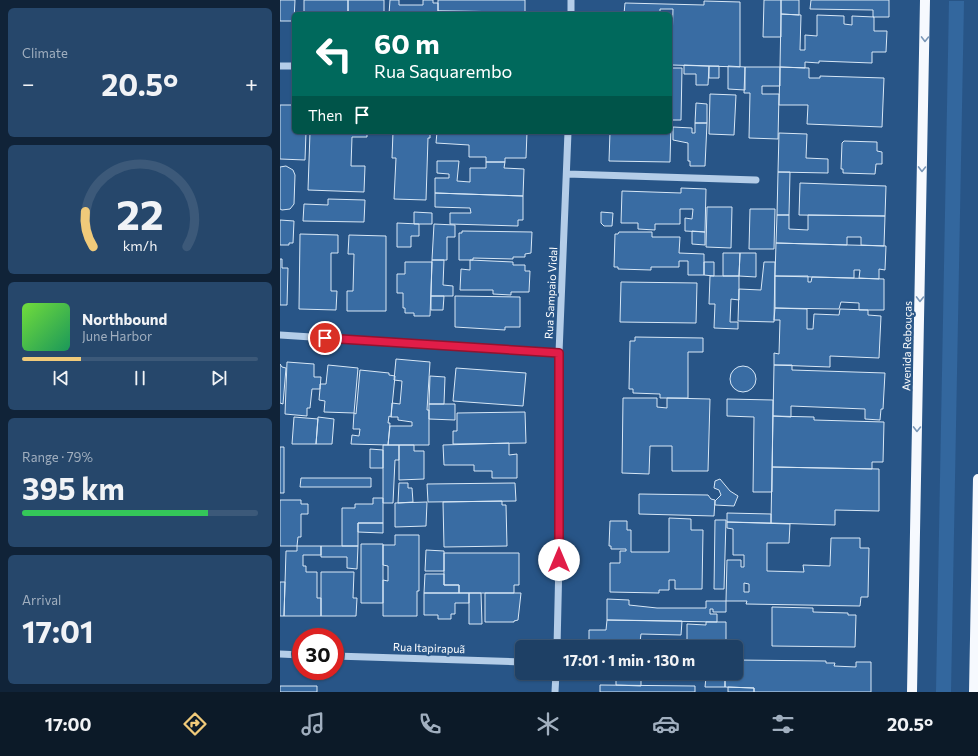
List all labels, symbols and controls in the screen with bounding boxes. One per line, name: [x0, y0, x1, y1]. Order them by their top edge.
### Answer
text: 60 m: [374, 26, 440, 60]
icon: left: [308, 28, 360, 80]
one-way arrow: [921, 36, 929, 42]
text: Climate: [22, 45, 68, 61]
text: Rua Saquarembo: [374, 60, 512, 82]
text: 20.5°: [101, 65, 178, 102]
text: −: [22, 70, 35, 97]
text: +: [245, 70, 258, 97]
icon: arrive: [351, 104, 373, 126]
text: Then: [308, 106, 343, 124]
one-way arrow: [918, 166, 927, 172]
text: 22: [116, 188, 164, 239]
text: km/h: [123, 236, 157, 254]
street label: Rua Sampaio Vidal: [542, 247, 559, 339]
one-way arrow: [916, 296, 924, 302]
street label: Avenida Rebouças: [899, 301, 914, 391]
text: Northbound: [82, 310, 167, 328]
pin: [308, 321, 342, 355]
icon: arrive: [314, 327, 336, 349]
text: June Harbor: [82, 328, 152, 344]
icon: previous: [50, 367, 72, 389]
icon: pause: [129, 367, 151, 389]
icon: next: [208, 367, 230, 389]
one-way arrow: [913, 426, 921, 432]
text: Range · 79%: [22, 449, 93, 465]
text: 395 km: [22, 469, 125, 506]
position arrow: [538, 539, 580, 581]
text: Arrival: [22, 592, 61, 608]
text: 17:01: [22, 612, 94, 649]
speed limit sign: 30: [292, 628, 344, 680]
street label: Rua Itapirapuã: [393, 640, 465, 655]
text: 17:01 · 1 min · 130 m: [563, 651, 695, 669]
icon: directions: [181, 710, 209, 738]
icon: music: [299, 710, 327, 738]
icon: phone: [416, 710, 444, 738]
icon: climate: [534, 710, 562, 738]
icon: car: [652, 710, 680, 738]
icon: filters: [769, 710, 797, 738]
text: 17:00: [45, 713, 92, 735]
text: 20.5°: [887, 713, 933, 735]

